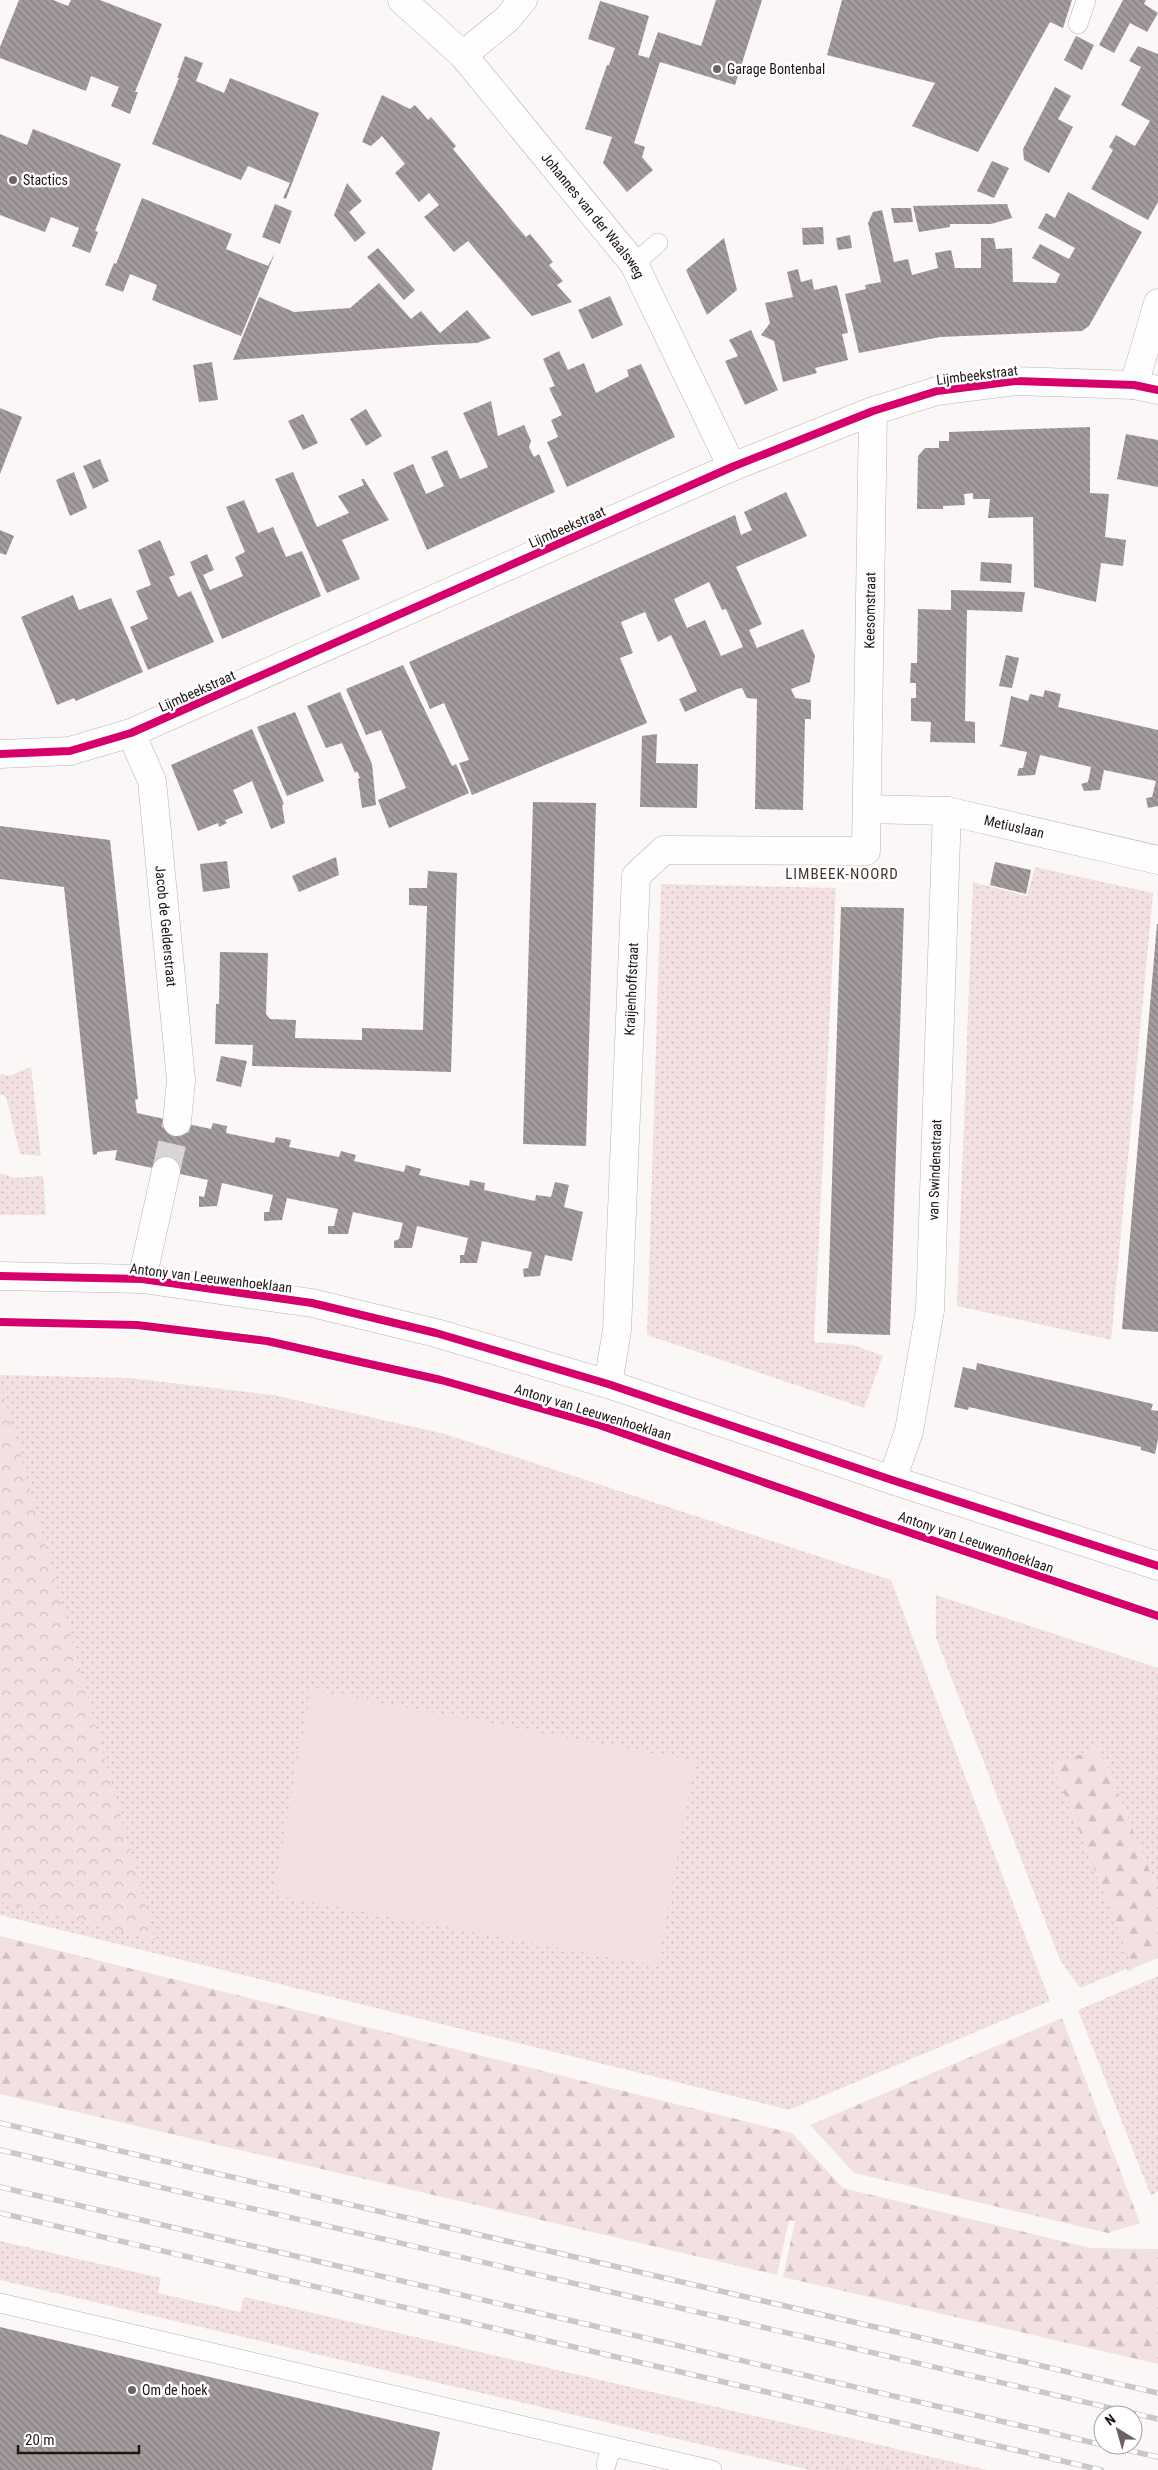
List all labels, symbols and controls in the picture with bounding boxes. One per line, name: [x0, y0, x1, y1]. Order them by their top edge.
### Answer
place label: Garage Bontenbal: [727, 61, 825, 77]
marker: Garage Bontenbal: [711, 63, 723, 75]
street label: Johannes van der Waalsweg: [538, 149, 648, 281]
place label: Stactics: [23, 172, 68, 188]
marker: Stactics: [7, 174, 19, 186]
street label: Lijmbeekstraat: [935, 362, 1019, 388]
street label: Lijmbeekstraat: [526, 503, 608, 551]
street label: Keesomstraat: [861, 572, 878, 649]
street label: Lijmbeekstraat: [156, 667, 238, 715]
street label: Metiuslaan: [983, 812, 1046, 841]
street label: Jacob de Gelderstraat: [152, 865, 180, 987]
district label: LIMBEEK-NOORD: [785, 865, 899, 883]
street label: Kraijenhoffstraat: [621, 942, 641, 1036]
street label: van Swindenstraat: [925, 1119, 944, 1221]
street label: Antony van Leeuwenhoeklaan: [129, 1260, 293, 1296]
street label: Antony van Leeuwenhoeklaan: [513, 1380, 673, 1444]
street label: Antony van Leeuwenhoeklaan: [896, 1508, 1056, 1576]
place label: Om de hoek: [142, 2382, 208, 2398]
marker: Om de hoek: [126, 2384, 138, 2396]
north arrow: [1093, 2405, 1143, 2455]
text: N: [1102, 2411, 1118, 2429]
scale bar: [18, 2422, 139, 2454]
text: 20 m: [25, 2431, 55, 2449]

